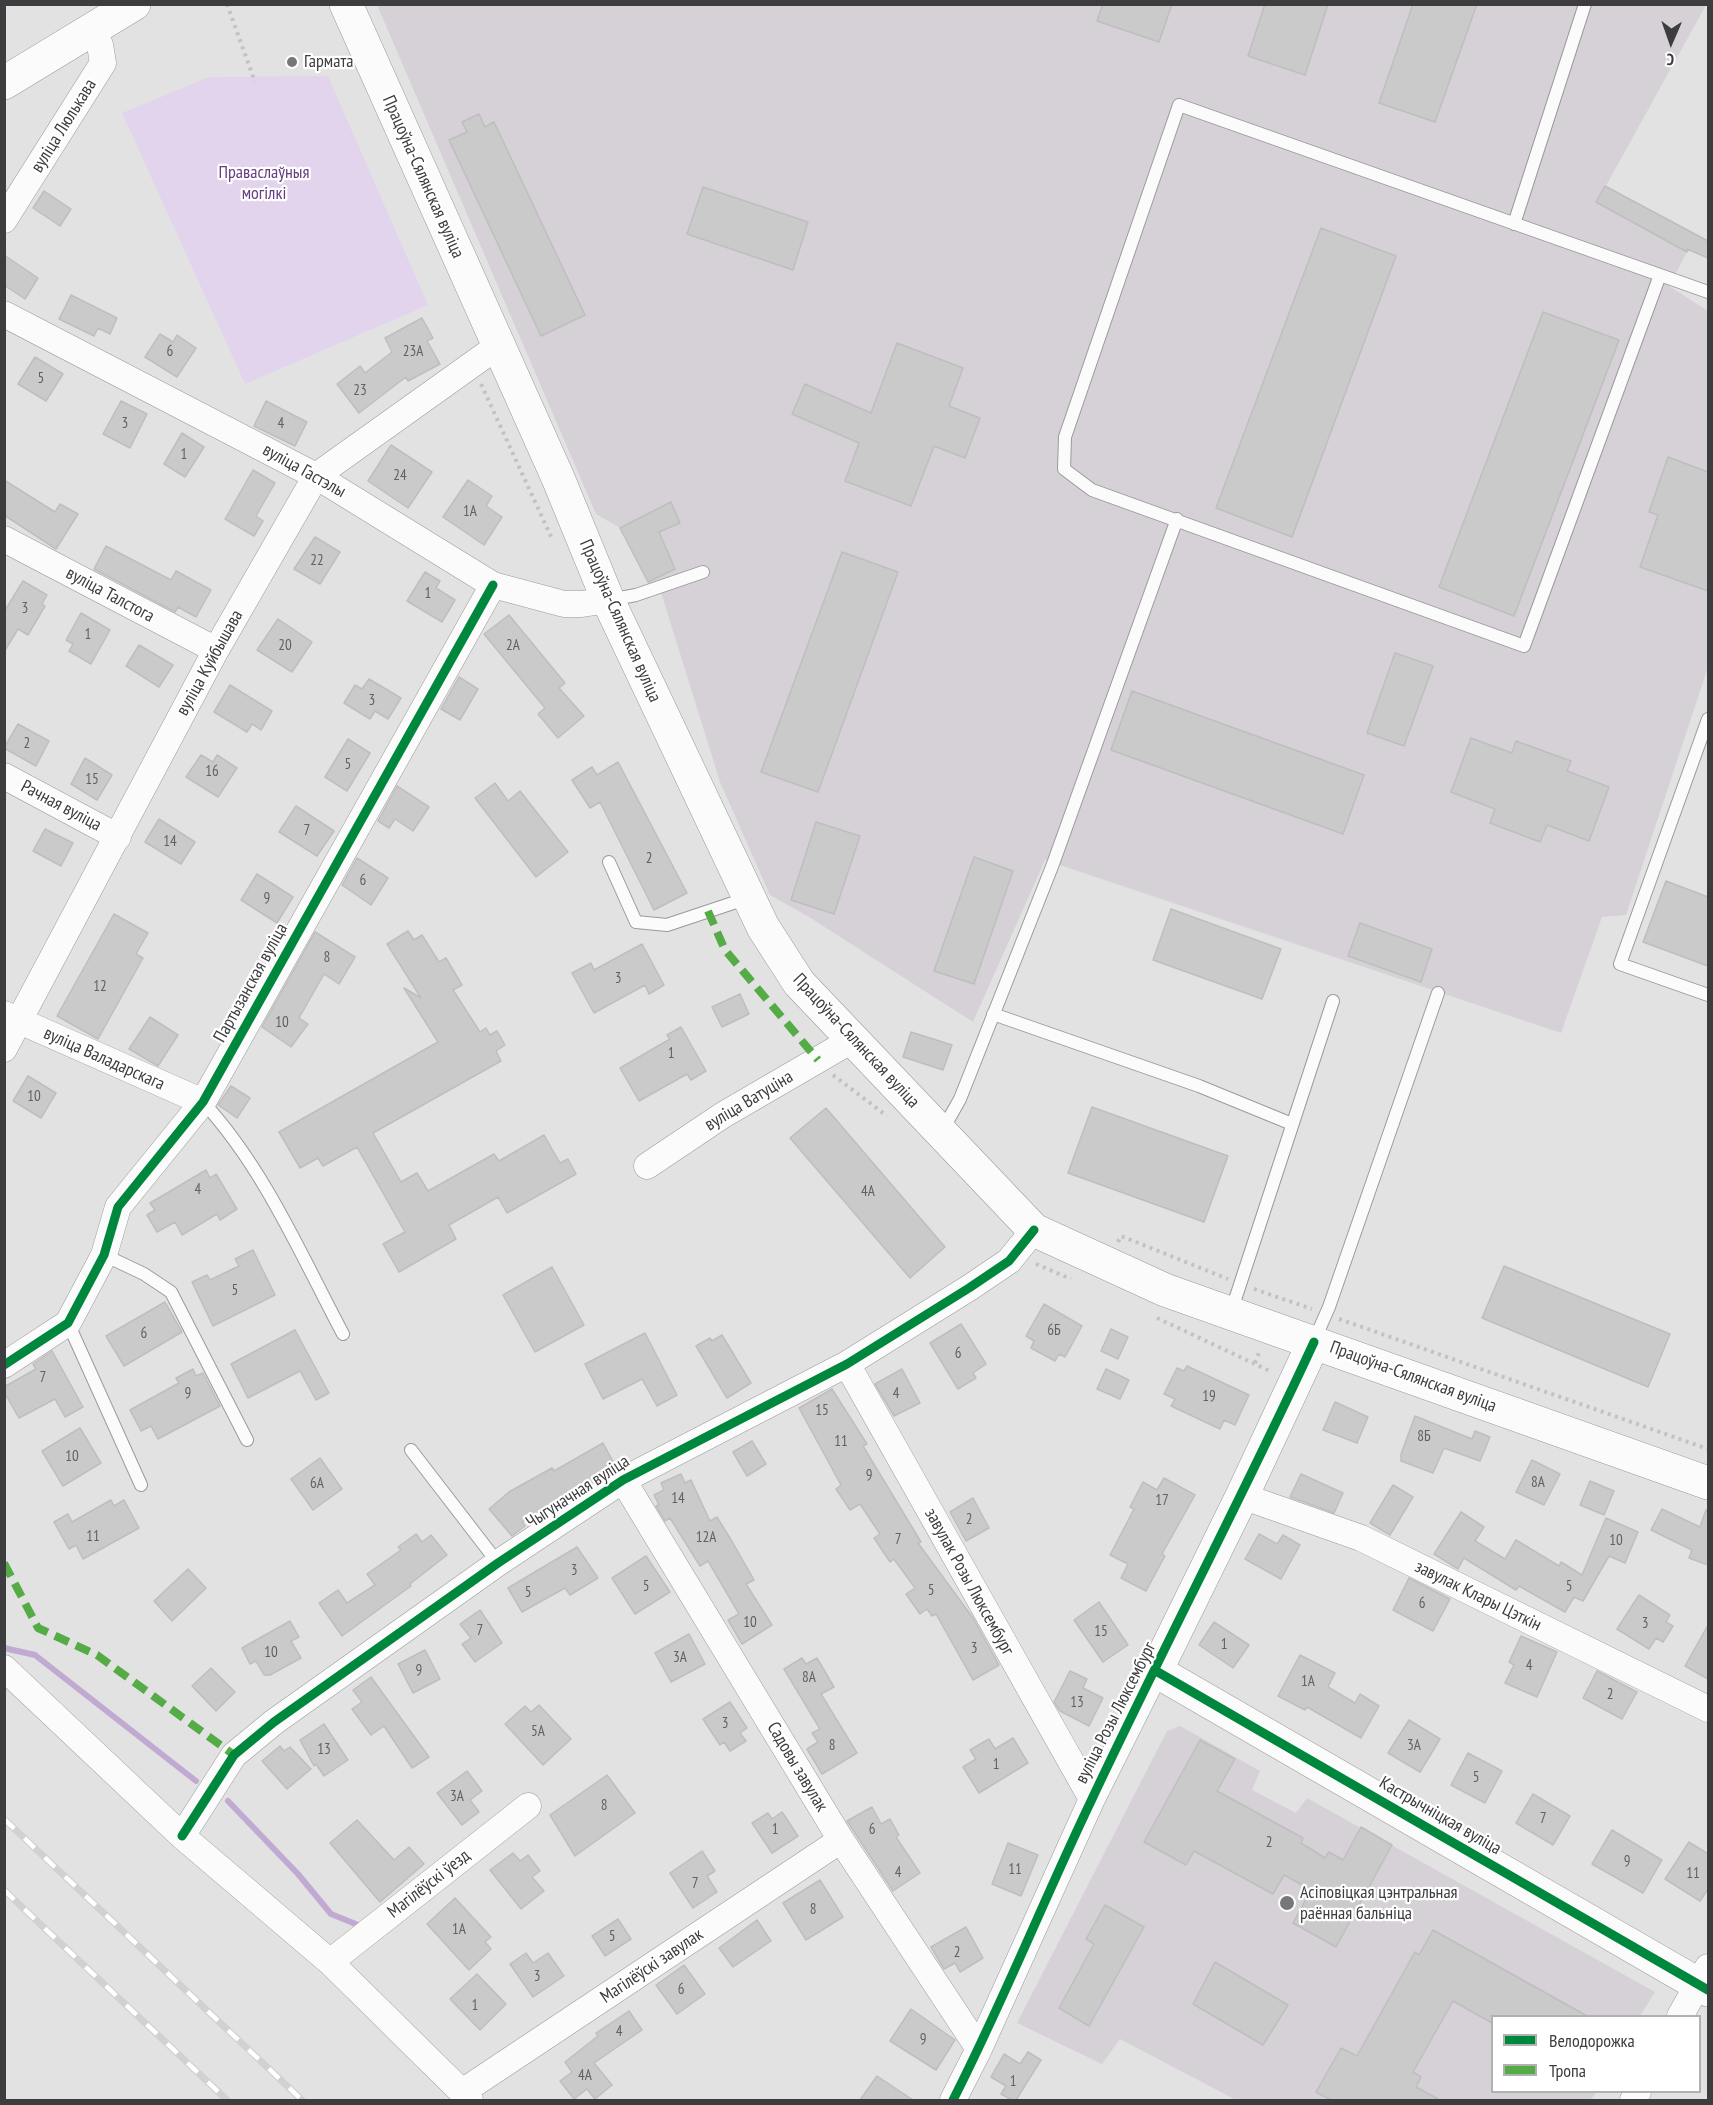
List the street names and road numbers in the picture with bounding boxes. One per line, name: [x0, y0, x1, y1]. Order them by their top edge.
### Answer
street label: вуліца Люлькава: [27, 75, 101, 177]
street label: Працоўна-Сялянская вуліца: [377, 92, 469, 262]
street label: вуліца Гастэлы: [259, 439, 349, 503]
street label: Працоўна-Сялянская вуліца: [574, 536, 666, 706]
street label: вуліца Талстога: [62, 563, 158, 627]
street label: вуліца Куйбышава: [172, 606, 248, 720]
street label: Рачная вуліца: [17, 776, 105, 836]
street label: Партызанская вуліца: [209, 920, 293, 1046]
street label: Працоўна-Сялянская вуліца: [788, 969, 924, 1113]
street label: вуліца Валадарскага: [40, 1023, 168, 1095]
street label: вуліца Ватуціна: [701, 1066, 797, 1136]
street label: Працоўна-Сялянская вуліца: [1327, 1337, 1499, 1417]
street label: Чыгуначная вуліца: [522, 1451, 634, 1533]
street label: завулак Розы Люксембург: [920, 1505, 1018, 1659]
street label: завулак Клары Цэткін: [1411, 1556, 1545, 1636]
street label: вуліца Розы Люксембург: [1071, 1639, 1161, 1787]
street label: Садовы завулак: [762, 1718, 832, 1816]
street label: Кастрычніцкая вуліца: [1375, 1772, 1505, 1860]
street label: Магілёўскі ўезд: [384, 1845, 474, 1923]
street label: Магілёўскі завулак: [597, 1924, 707, 2008]

